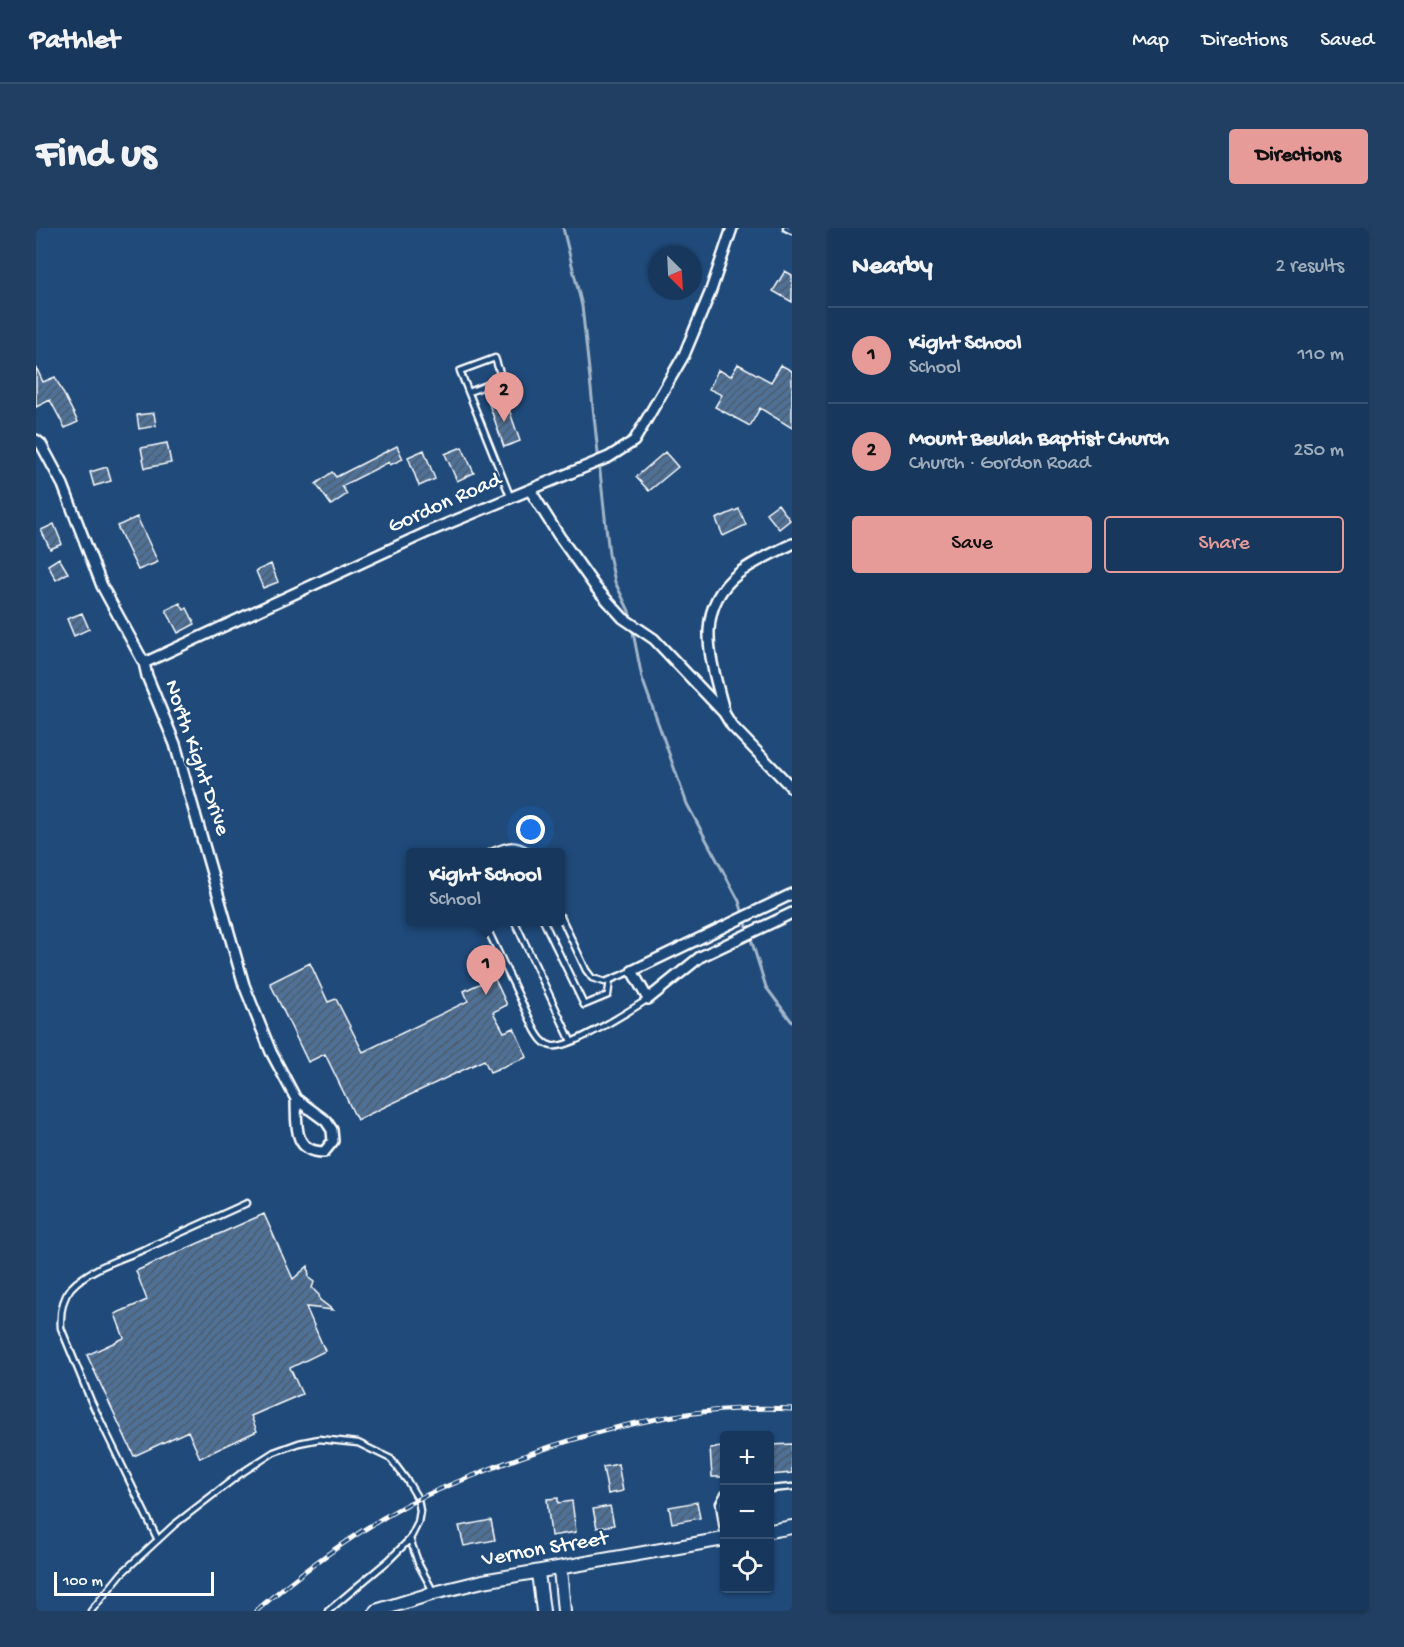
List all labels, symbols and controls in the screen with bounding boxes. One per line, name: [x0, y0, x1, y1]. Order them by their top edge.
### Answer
text: Pathlet: [30, 25, 120, 58]
text: Map: [1132, 29, 1169, 54]
text: Directions: [1202, 29, 1287, 54]
text: Saved: [1320, 29, 1374, 54]
button: Directions: [1229, 129, 1368, 184]
text: Find us: [36, 132, 156, 181]
north arrow: [648, 246, 702, 300]
text: Nearby: [852, 252, 933, 283]
text: 2 results: [1275, 256, 1344, 279]
text: Kight School: [909, 331, 1022, 357]
text: 1: [867, 344, 876, 367]
text: 110 m: [1298, 344, 1344, 367]
text: School: [909, 357, 961, 380]
pin: 2: [484, 372, 524, 422]
text: Mount Beulah Baptist Church: [909, 427, 1169, 453]
text: 2: [867, 440, 876, 463]
text: 250 m: [1293, 440, 1344, 463]
text: Church · Gordon Road: [909, 453, 1090, 476]
street label: Gordon Road: [384, 467, 508, 541]
button: Save: [852, 516, 1092, 573]
button: Share: [1104, 516, 1344, 573]
street label: North Kight Drive: [157, 677, 235, 840]
your location: [516, 815, 545, 844]
popup: [406, 848, 565, 926]
text: Kight School: [429, 863, 542, 889]
text: School: [429, 889, 481, 912]
pin: 1: [466, 946, 506, 995]
map controls: [720, 1431, 774, 1593]
button: +: [720, 1431, 774, 1485]
button: −: [720, 1485, 774, 1539]
street label: Vernon Street: [479, 1526, 612, 1574]
button: locate: [720, 1539, 774, 1593]
scale bar: [54, 1569, 214, 1596]
text: 100 m: [63, 1573, 103, 1592]

